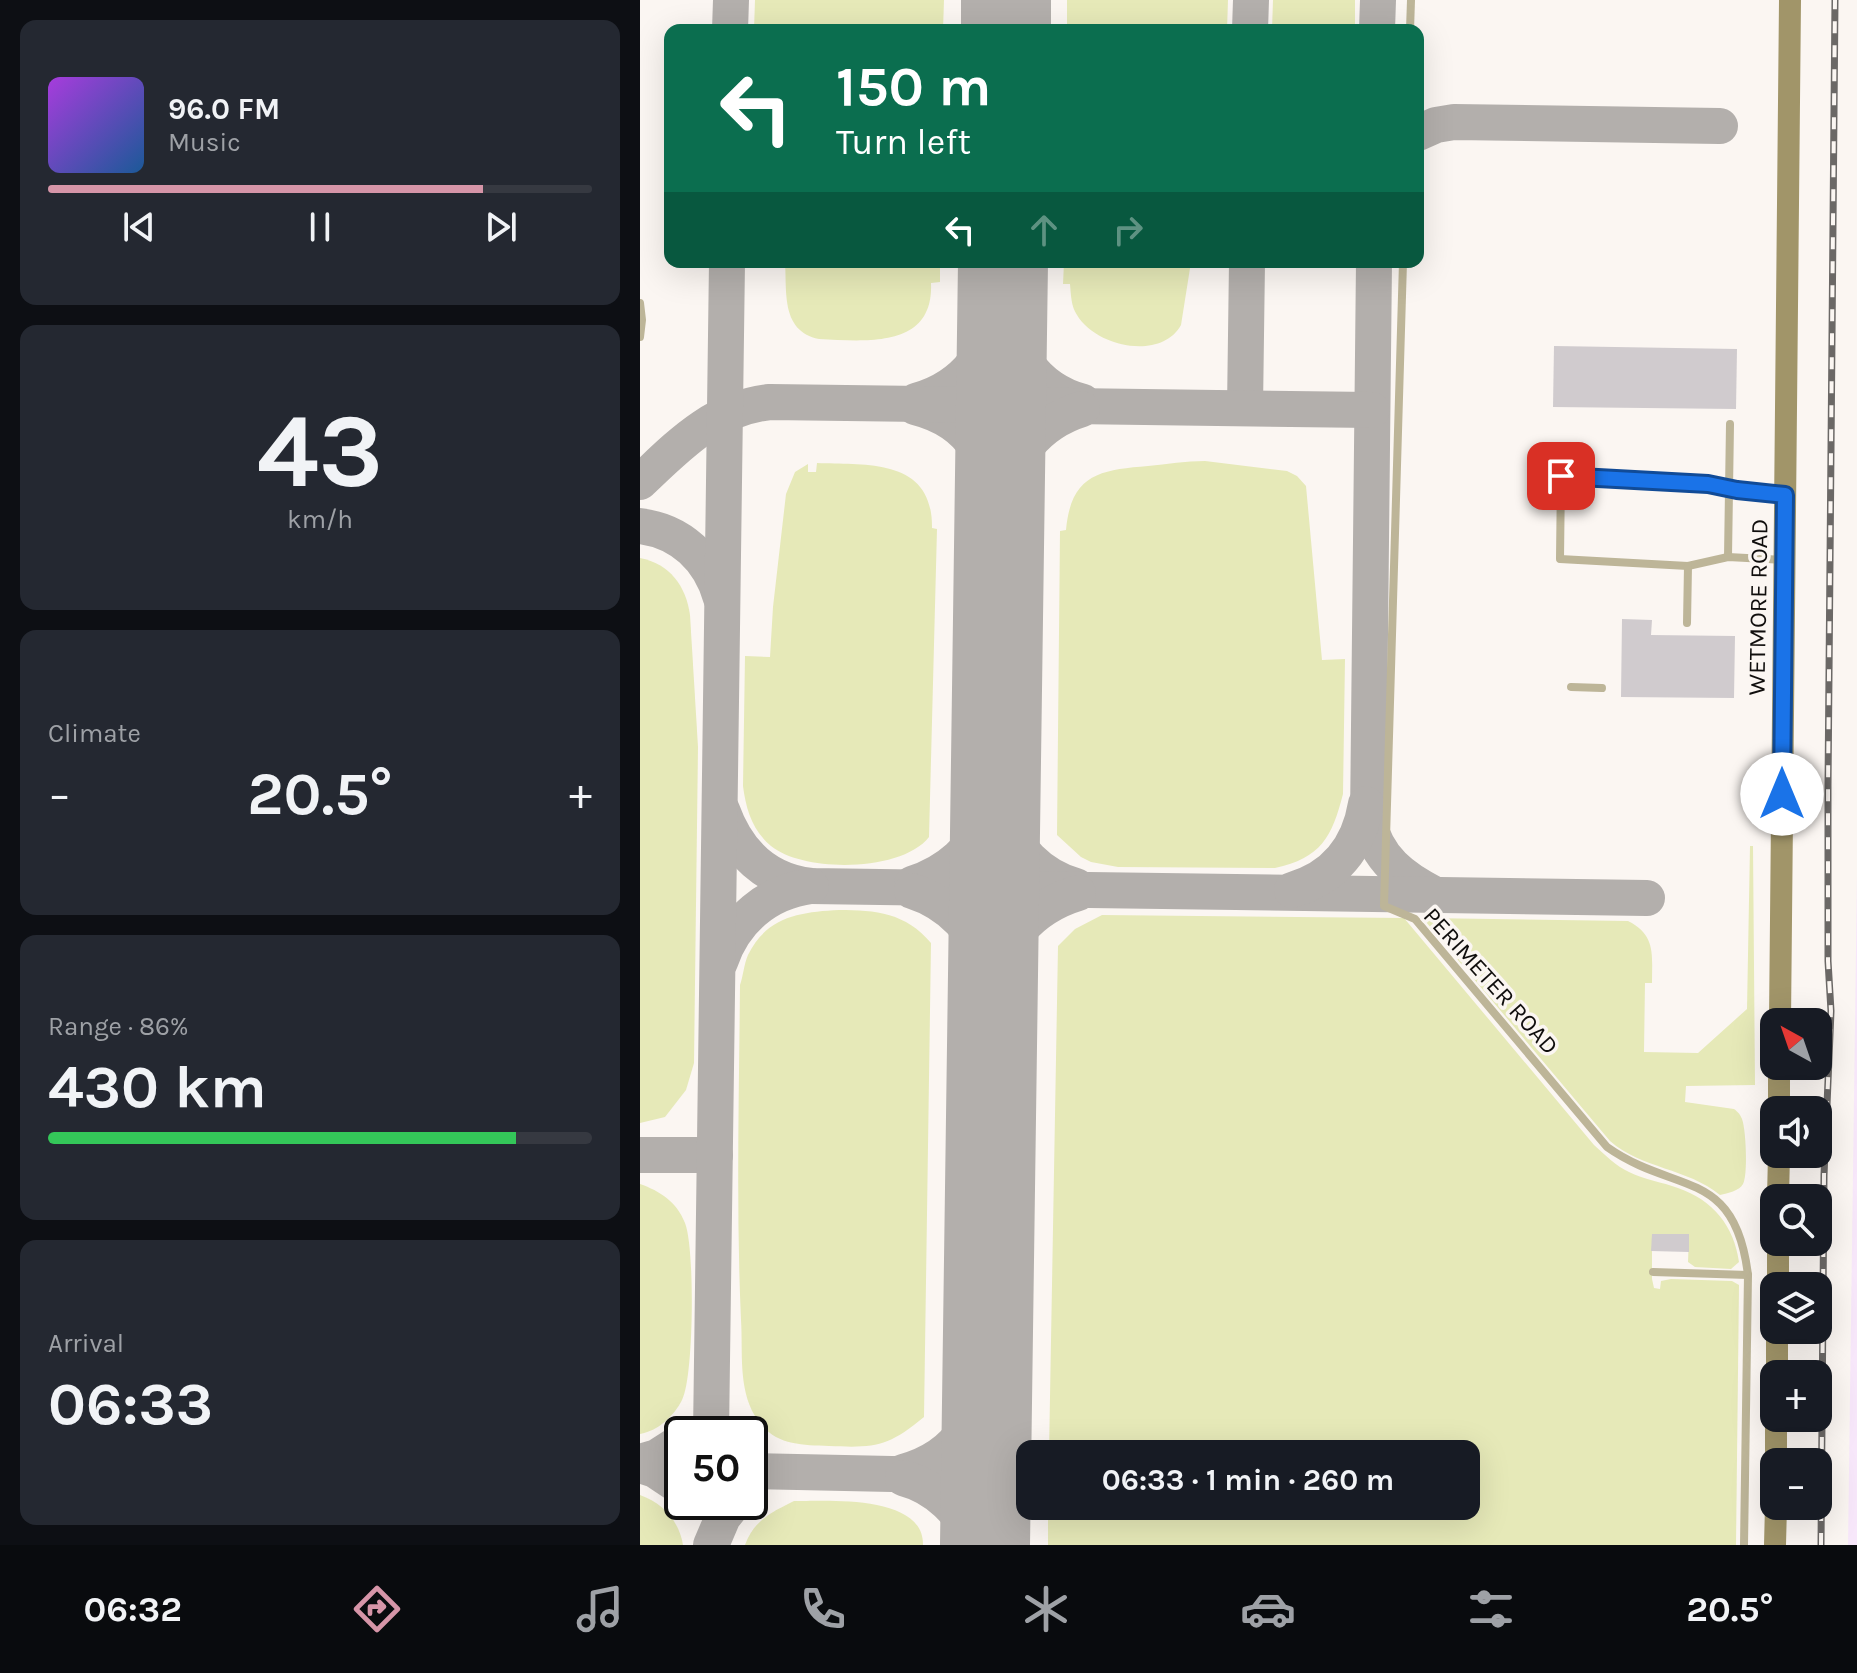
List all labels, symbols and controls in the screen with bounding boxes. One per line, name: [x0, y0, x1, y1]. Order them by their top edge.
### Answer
text: 150 m: [836, 54, 991, 119]
icon: left: [704, 56, 808, 160]
text: 96.0 FM: [168, 91, 280, 127]
text: Turn left: [836, 121, 971, 163]
text: Music: [168, 127, 241, 158]
icon: previous: [117, 205, 161, 249]
icon: pause: [298, 205, 342, 249]
icon: next: [479, 205, 523, 249]
icon: left: [938, 208, 982, 252]
icon: ahead: [1022, 208, 1066, 252]
icon: right: [1106, 208, 1150, 252]
text: 43: [257, 391, 383, 512]
pin: [1527, 442, 1595, 510]
icon: arrive: [1539, 454, 1583, 498]
text: km/h: [287, 504, 353, 535]
street label: WETMORE ROAD: [1742, 519, 1774, 695]
text: Climate: [48, 718, 141, 749]
position arrow: [1740, 752, 1824, 836]
text: 20.5°: [247, 759, 393, 829]
text: −: [48, 769, 71, 820]
text: +: [569, 769, 592, 820]
street label: PERIMETER ROAD: [1418, 902, 1564, 1060]
north arrow: [1760, 1008, 1832, 1080]
map controls: [1760, 1008, 1832, 1520]
text: Range · 86%: [48, 1011, 189, 1042]
text: 430 km: [48, 1052, 267, 1122]
button: sound: [1760, 1096, 1832, 1168]
button: search: [1760, 1184, 1832, 1256]
button: layers: [1760, 1272, 1832, 1344]
text: Arrival: [48, 1328, 124, 1359]
button: +: [1760, 1360, 1832, 1432]
text: 06:33: [48, 1369, 213, 1439]
speed limit sign: 50: [664, 1416, 768, 1520]
button: −: [1760, 1448, 1832, 1520]
text: 06:33 · 1 min · 260 m: [1102, 1462, 1394, 1498]
icon: directions: [349, 1581, 405, 1637]
icon: music: [572, 1581, 628, 1637]
icon: phone: [795, 1581, 851, 1637]
icon: climate: [1018, 1581, 1074, 1637]
icon: car: [1240, 1581, 1296, 1637]
icon: filters: [1463, 1581, 1519, 1637]
text: 06:32: [83, 1588, 182, 1630]
text: 20.5°: [1686, 1588, 1774, 1630]

